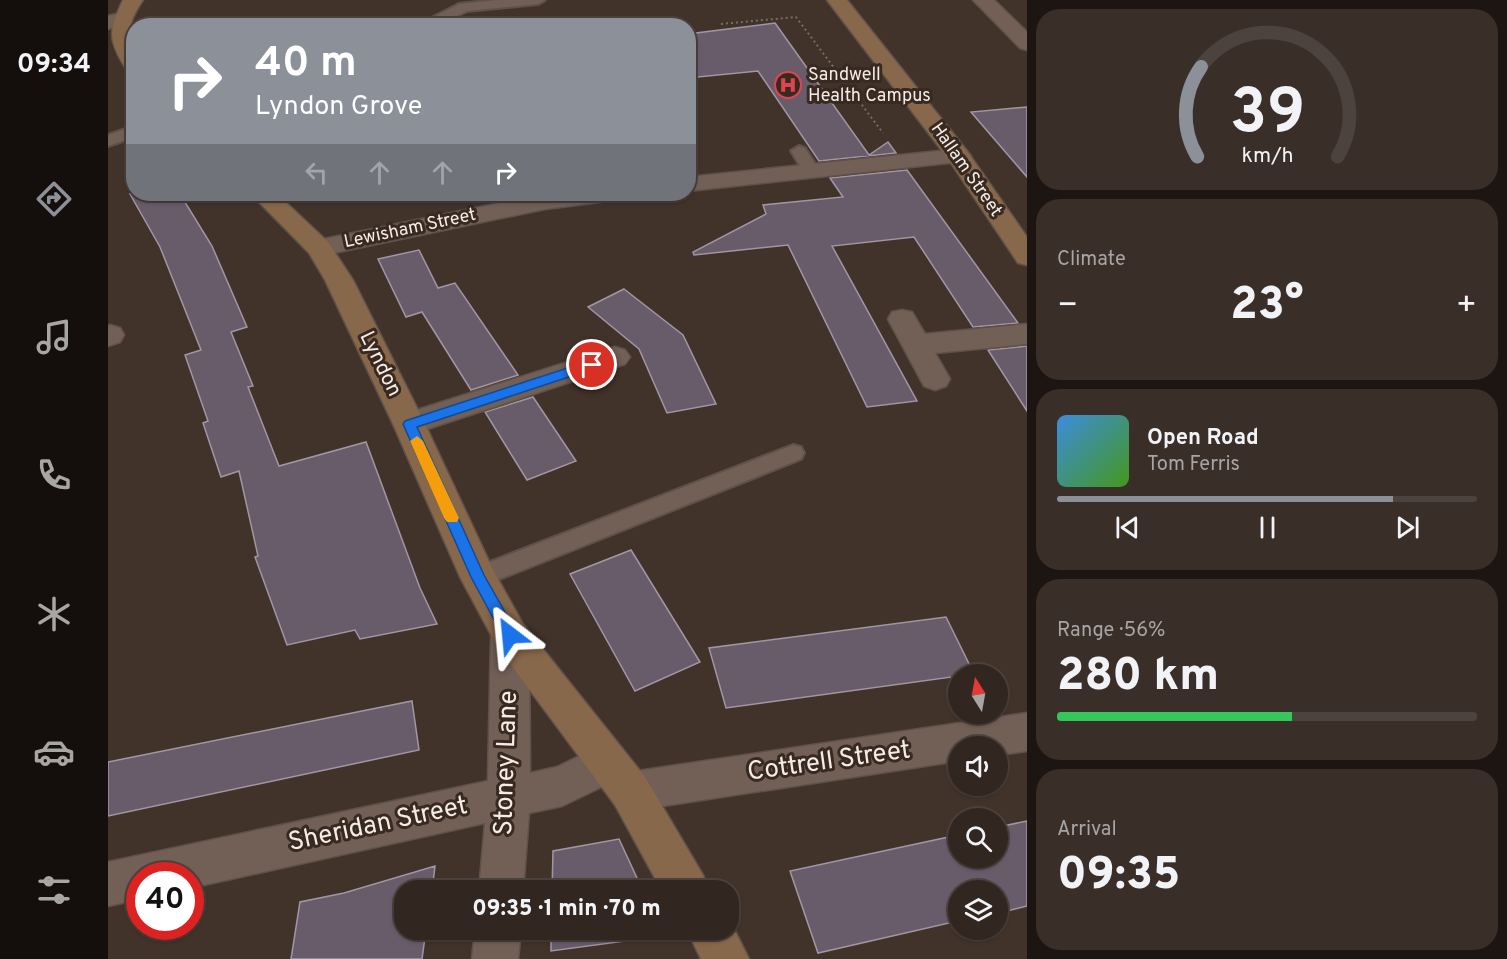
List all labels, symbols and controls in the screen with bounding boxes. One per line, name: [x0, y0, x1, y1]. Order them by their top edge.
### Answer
text: 40 m: [255, 38, 357, 91]
icon: right: [156, 42, 234, 120]
text: 09:34: [17, 48, 91, 82]
place label: Sandwell Health Campus: [808, 64, 931, 108]
hospital icon: Sandwell Health Campus: [773, 70, 803, 100]
text: 39: [1229, 76, 1305, 155]
text: Lyndon Grove: [255, 90, 422, 124]
street label: Hallam Street: [925, 118, 1007, 222]
text: km/h: [1241, 143, 1293, 170]
icon: left: [300, 156, 333, 189]
icon: ahead: [363, 156, 396, 189]
icon: ahead: [426, 156, 459, 189]
icon: right: [489, 156, 522, 189]
icon: directions: [33, 178, 75, 220]
street label: Lewisham Street: [342, 204, 478, 254]
text: Climate: [1057, 247, 1126, 273]
text: 23°: [1230, 278, 1304, 335]
text: −: [1057, 286, 1078, 328]
text: +: [1456, 286, 1477, 328]
icon: music: [33, 316, 75, 358]
street label: Lyndon: [353, 327, 407, 401]
pin: [566, 339, 617, 390]
icon: arrive: [575, 348, 608, 381]
text: Open Road: [1147, 425, 1259, 452]
text: Tom Ferris: [1147, 452, 1240, 478]
icon: phone: [33, 454, 75, 496]
icon: previous: [1111, 511, 1144, 544]
icon: pause: [1251, 511, 1284, 544]
icon: next: [1391, 511, 1424, 544]
icon: climate: [33, 593, 75, 635]
position arrow: [478, 603, 542, 667]
text: Range · 56%: [1057, 618, 1166, 644]
text: 280 km: [1057, 649, 1219, 706]
north arrow: [948, 664, 1008, 724]
map controls: [948, 664, 1008, 940]
street label: Stoney Lane: [488, 690, 526, 836]
icon: car: [33, 731, 75, 773]
street label: Cottrell Street: [745, 734, 913, 790]
button: sound: [948, 736, 1008, 796]
street label: Sheridan Street: [285, 790, 471, 860]
button: search: [948, 808, 1008, 868]
text: Arrival: [1057, 817, 1117, 843]
text: 09:35: [1057, 848, 1180, 905]
speed limit sign: 40: [126, 862, 204, 940]
icon: filters: [33, 869, 75, 911]
button: layers: [948, 880, 1008, 940]
text: 09:35 · 1 min · 70 m: [472, 896, 661, 923]

